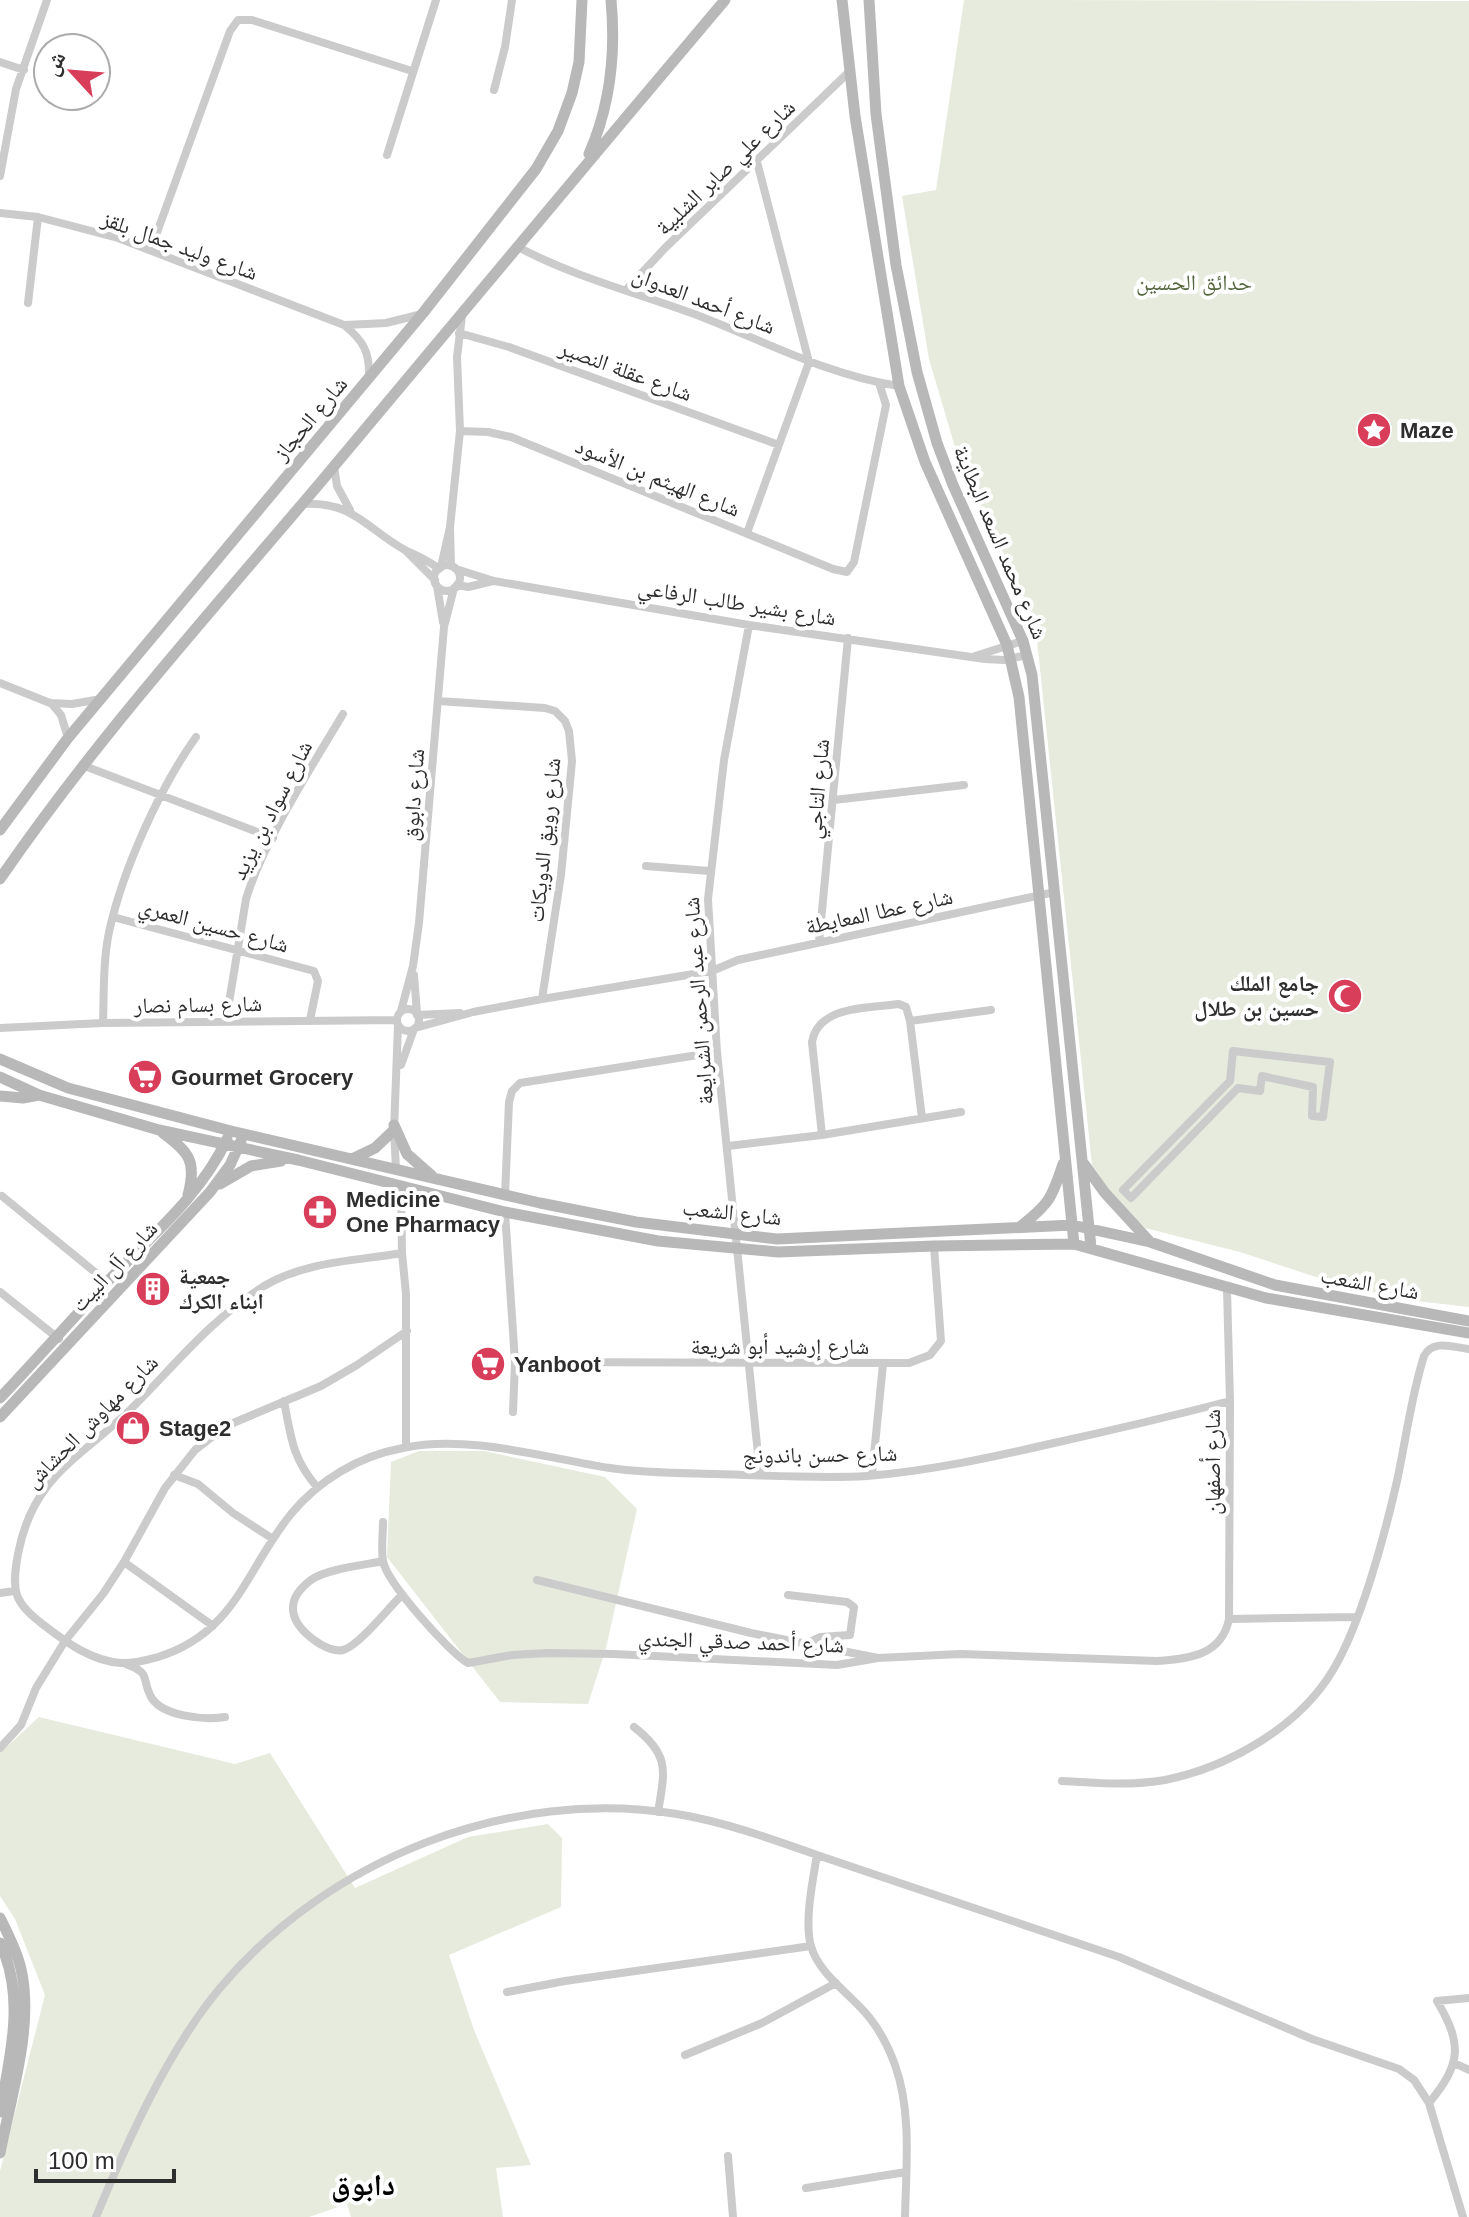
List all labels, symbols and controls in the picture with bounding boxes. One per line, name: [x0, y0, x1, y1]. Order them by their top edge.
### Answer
north arrow: [32, 32, 112, 112]
text: ش: [38, 47, 72, 80]
street label: شارع علي صابر الشلبية: [651, 95, 803, 243]
street label: شارع وليد جمال بلقز: [97, 205, 261, 286]
street label: شارع أحمد العدوان: [629, 261, 779, 340]
park label: حدائق الحسين: [1136, 270, 1252, 296]
street label: شارع عقلة النصير: [555, 335, 696, 407]
street label: شارع الحجاز: [268, 372, 353, 467]
place icon: Maze: [1355, 411, 1393, 449]
place label: Maze: [1400, 418, 1454, 443]
street label: شارع الهيثم بن الأسود: [571, 433, 744, 524]
street label: شارع محمد السعد البطاينة: [947, 442, 1053, 643]
street label: شارع بشير طالب الرفاعي: [635, 574, 838, 635]
street label: شارع سواد بن يزيد: [226, 737, 318, 884]
street label: شارع التاجي: [801, 738, 839, 841]
street label: شارع دابوق: [398, 748, 430, 842]
street label: شارع رويق الدويكات: [523, 757, 567, 924]
street label: شارع عطا المعايطة: [803, 884, 955, 940]
street label: شارع حسين العمري: [135, 893, 291, 962]
street label: شارع عبد الرحمن الشرايعة: [679, 896, 719, 1106]
place label: جامع الملك حسين بن طلال: [1194, 971, 1319, 1022]
mosque icon: جامع الملك حسين بن طلال: [1326, 977, 1364, 1015]
street label: شارع بسام نصار: [133, 991, 262, 1020]
supermarket icon: Gourmet Grocery: [126, 1058, 164, 1096]
place label: Gourmet Grocery: [171, 1065, 354, 1090]
place label: Medicine One Pharmacy: [346, 1187, 501, 1237]
pharmacy icon: Medicine One Pharmacy: [301, 1193, 339, 1231]
street label: شارع الشعب: [681, 1195, 783, 1231]
street label: شارع آل البيت: [66, 1216, 163, 1317]
street label: شارع الشعب: [1319, 1263, 1421, 1305]
place label: جمعية ابناء الكرك: [179, 1264, 264, 1315]
building icon: جمعية ابناء الكرك: [134, 1270, 172, 1308]
street label: شارع إرشيد أبو شريعة: [691, 1333, 869, 1361]
supermarket icon: Yanboot: [469, 1345, 507, 1383]
street label: شارع مهاوش الحشاش: [20, 1350, 164, 1494]
place label: Yanboot: [514, 1352, 601, 1377]
shop icon: Stage2: [114, 1409, 152, 1447]
street label: شارع أصفهان: [1199, 1409, 1226, 1515]
place label: Stage2: [159, 1416, 231, 1441]
street label: شارع حسن باندونج: [743, 1441, 898, 1469]
street label: شارع أحمد صدقي الجندي: [637, 1625, 844, 1662]
scale bar: [36, 2133, 174, 2183]
text: 100 m: [48, 2147, 115, 2174]
district label: دابوق: [331, 2168, 395, 2203]

